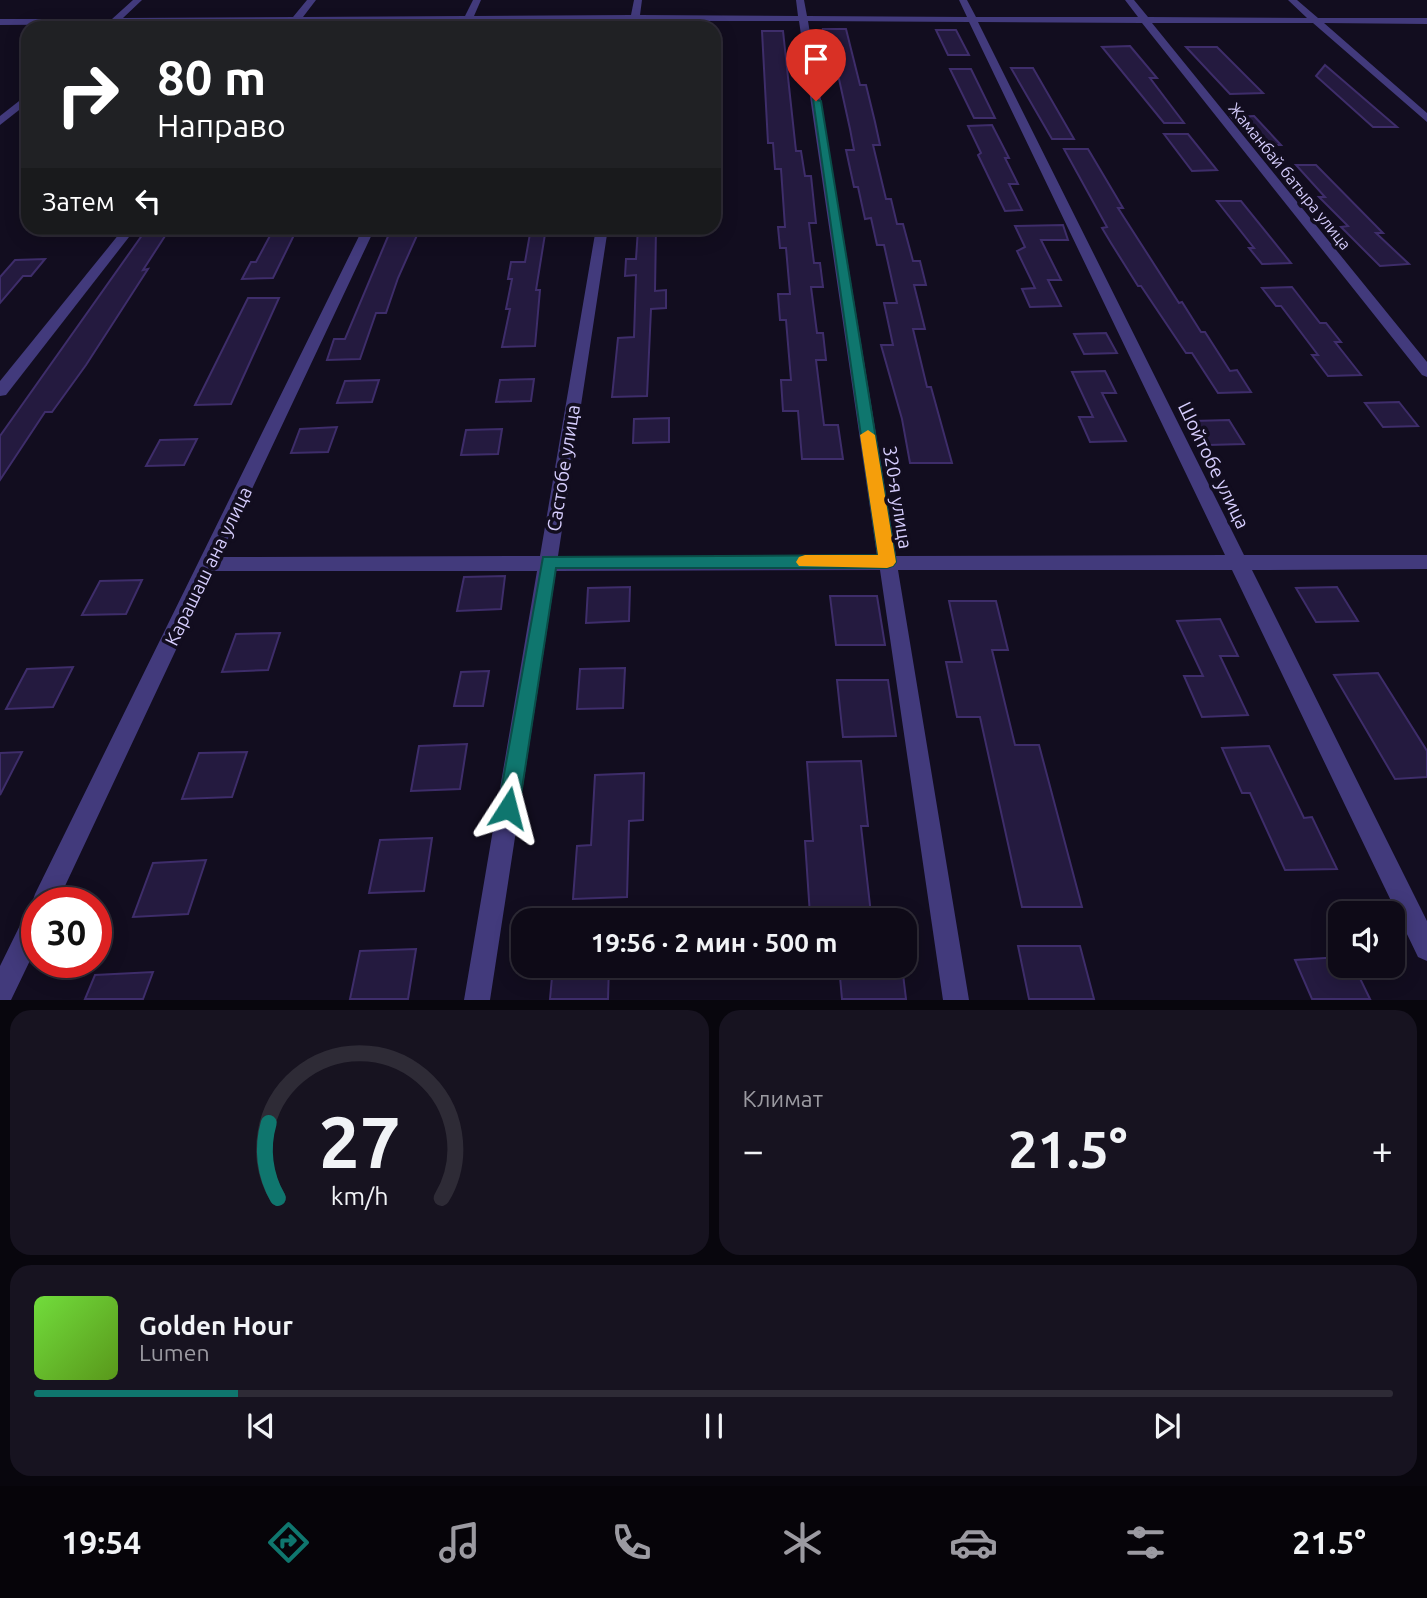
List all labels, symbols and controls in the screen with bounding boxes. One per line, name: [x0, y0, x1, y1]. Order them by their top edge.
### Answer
pin: [786, 29, 846, 101]
icon: arrive: [797, 40, 835, 78]
icon: right: [42, 49, 133, 140]
text: 80 m: [157, 49, 266, 104]
street label: Жаманбай батыра улица: [1225, 99, 1355, 253]
text: Направо: [157, 107, 286, 143]
icon: left: [129, 182, 167, 220]
text: Затем: [42, 187, 115, 216]
street label: Шойтобе улица: [1174, 398, 1254, 532]
street label: Састобе улица: [542, 403, 584, 533]
street label: 320-я улица: [879, 444, 917, 550]
street label: Карашаш ана улица: [160, 483, 256, 649]
position arrow: [471, 771, 545, 845]
speed limit sign: 30: [21, 887, 112, 978]
map controls: [1328, 901, 1405, 978]
button: sound: [1328, 901, 1405, 978]
text: 19:56 · 2 мин · 500 m: [591, 928, 837, 957]
text: Климат: [743, 1086, 823, 1111]
text: 27: [318, 1101, 400, 1183]
text: 21.5°: [1008, 1120, 1127, 1178]
text: −: [743, 1129, 764, 1171]
text: +: [1372, 1129, 1393, 1171]
text: km/h: [330, 1182, 388, 1210]
text: Golden Hour: [139, 1311, 293, 1340]
text: Lumen: [139, 1340, 210, 1365]
icon: previous: [242, 1407, 280, 1445]
icon: pause: [695, 1407, 733, 1445]
icon: next: [1148, 1407, 1186, 1445]
icon: directions: [264, 1518, 313, 1567]
icon: music: [435, 1518, 484, 1567]
icon: phone: [607, 1518, 656, 1567]
icon: climate: [778, 1518, 827, 1567]
icon: car: [949, 1518, 998, 1567]
icon: filters: [1121, 1518, 1170, 1567]
text: 19:54: [61, 1524, 141, 1560]
text: 21.5°: [1292, 1524, 1366, 1560]

